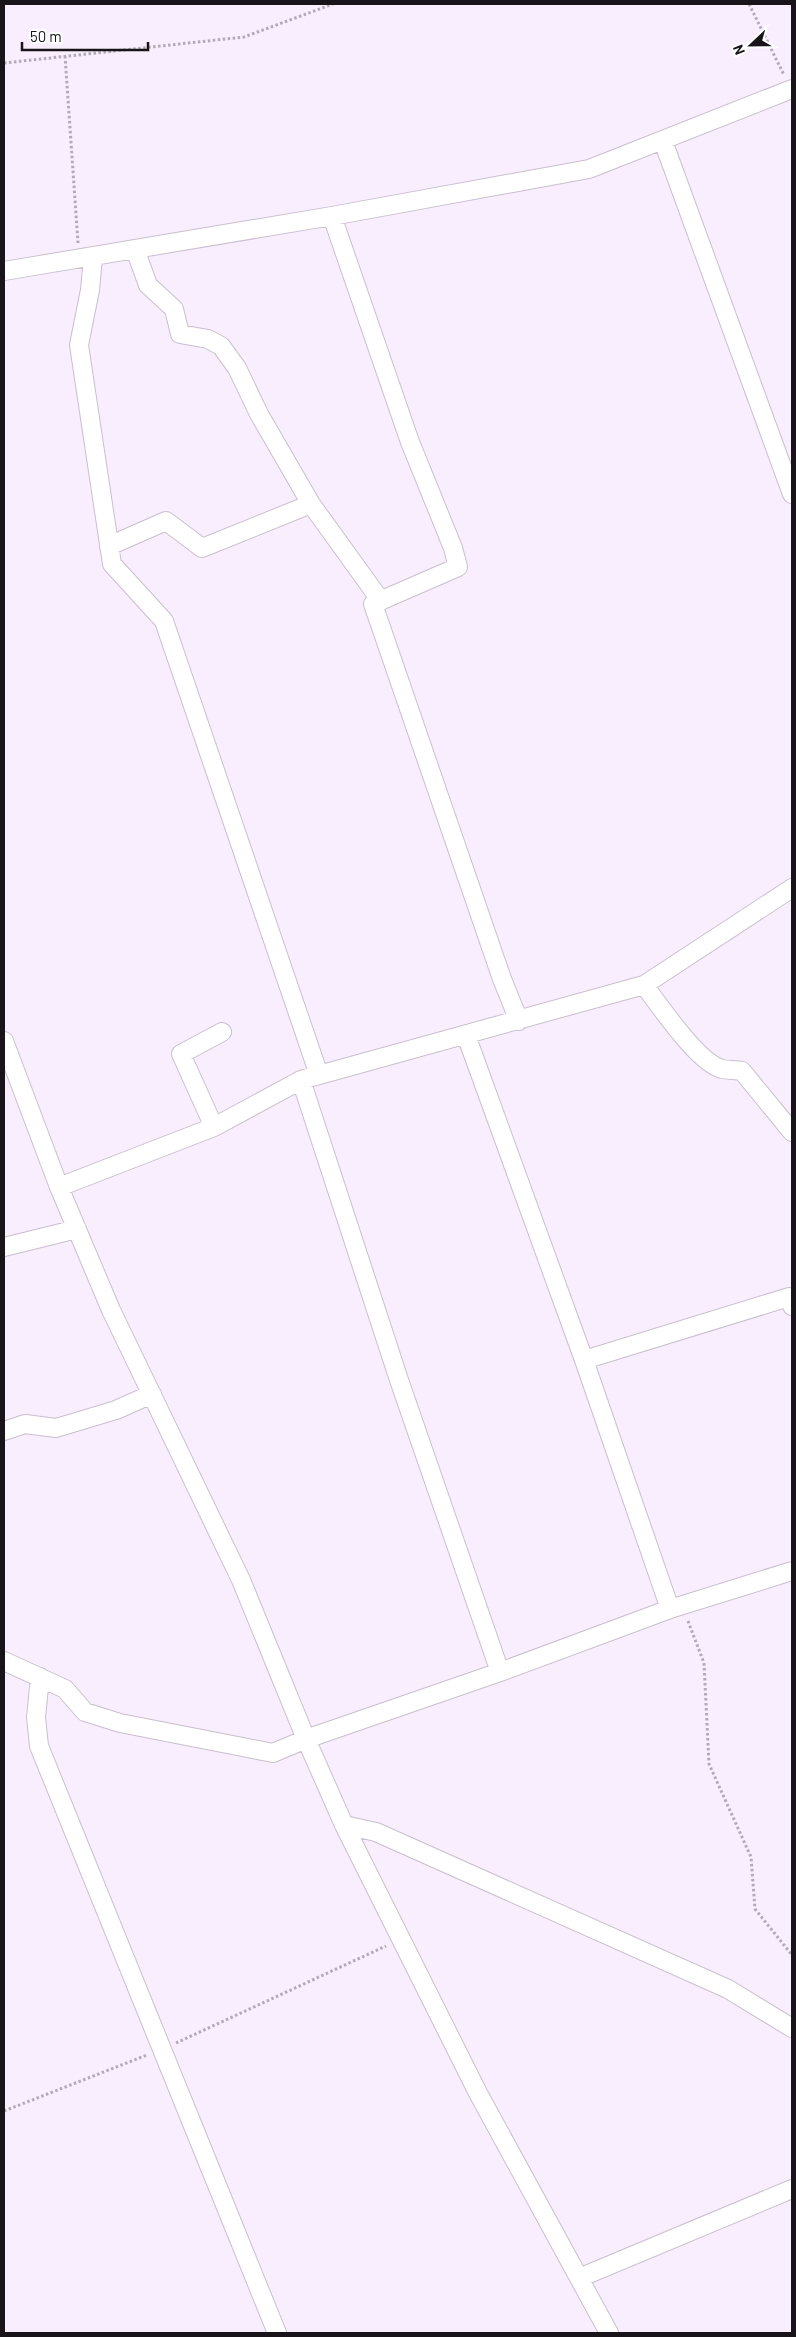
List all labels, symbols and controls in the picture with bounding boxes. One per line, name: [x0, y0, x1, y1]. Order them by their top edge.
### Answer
scale bar: [22, 20, 149, 52]
north arrow: [726, 20, 776, 70]
text: 50 m: [30, 27, 62, 45]
text: N: [729, 43, 748, 58]

